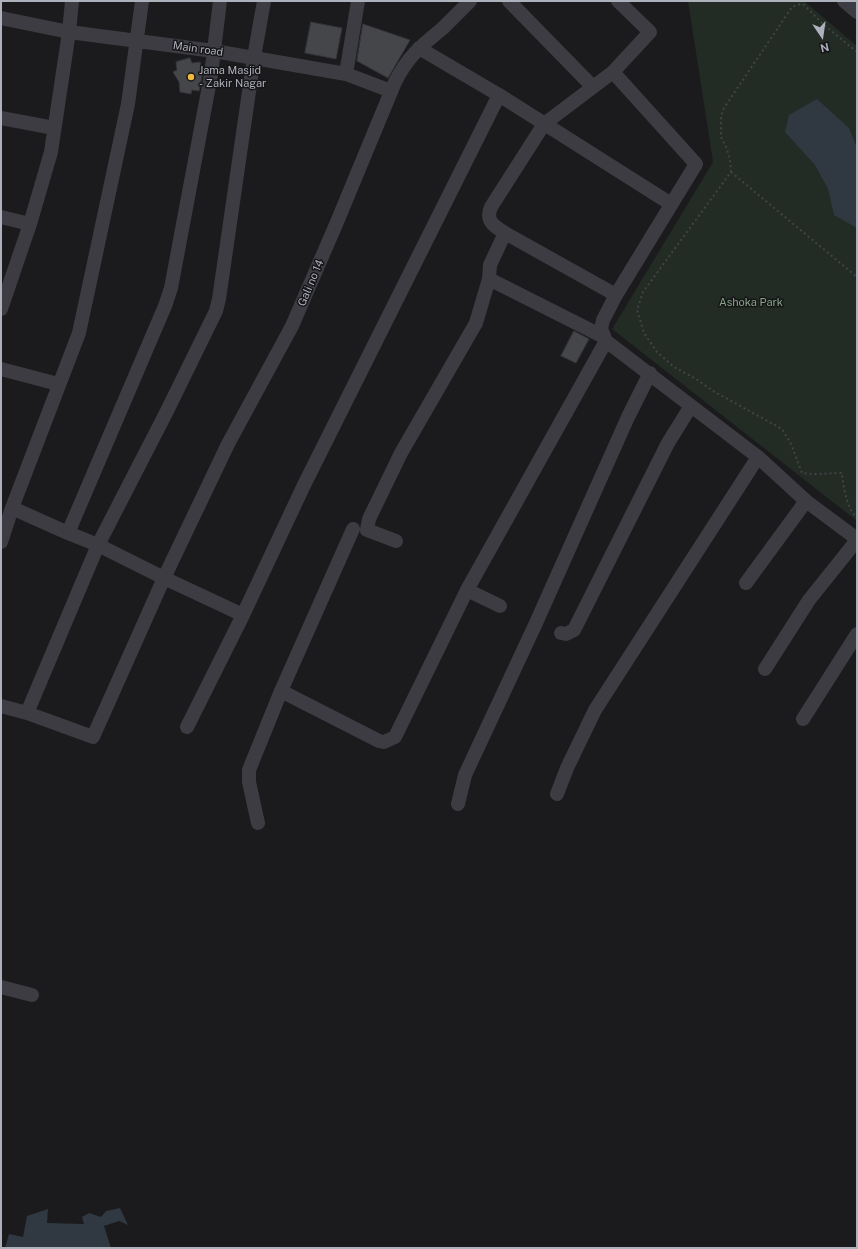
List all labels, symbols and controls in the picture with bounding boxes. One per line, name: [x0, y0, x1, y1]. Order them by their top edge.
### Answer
north arrow: [802, 16, 842, 56]
street label: Main road: [172, 39, 224, 59]
text: N: [819, 41, 830, 55]
place label: Jama Masjid - Zakir Nagar: [199, 64, 266, 90]
marker: Jama Masjid - Zakir Nagar: [186, 72, 196, 82]
street label: Gali no 14: [295, 258, 327, 308]
park label: Ashoka Park: [719, 296, 783, 310]

